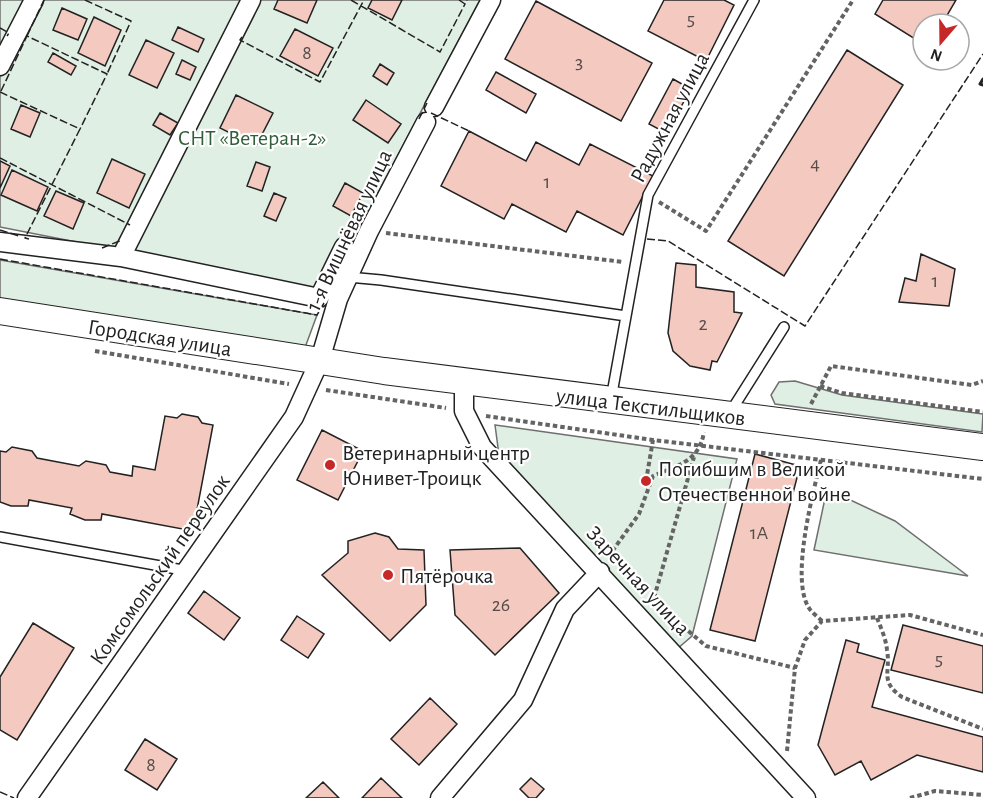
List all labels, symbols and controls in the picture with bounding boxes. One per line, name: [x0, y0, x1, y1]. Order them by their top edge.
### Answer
house number: 5: [687, 9, 695, 29]
north arrow: [911, 12, 971, 72]
house number: 8: [302, 43, 312, 63]
text: N: [928, 46, 944, 65]
street label: Радужная улица: [626, 49, 713, 186]
house number: 3: [575, 52, 583, 72]
park label: СНТ «Ветеран-2»: [178, 127, 326, 149]
street label: 1-я Вишнёвая улица: [302, 146, 396, 314]
house number: 4: [810, 154, 820, 174]
house number: 1: [544, 172, 550, 192]
house number: 1: [932, 271, 938, 291]
house number: 2: [698, 314, 708, 334]
street label: Городская улица: [86, 316, 233, 360]
street label: улица Текстильщиков: [554, 384, 747, 430]
place label: Ветеринарный центр Юнивет-Троицк: [342, 442, 530, 489]
marker: Ветеринарный центр Юнивет-Троицк: [323, 458, 337, 472]
place label: Погибшим в Великой Отечественной войне: [658, 458, 851, 505]
street label: Комсомольский переулок: [86, 470, 234, 669]
marker: Погибшим в Великой Отечественной войне: [639, 474, 653, 488]
street label: Заречная улица: [582, 522, 694, 640]
house number: 1А: [750, 523, 769, 543]
place label: Пятёрочка: [400, 565, 494, 587]
marker: Пятёрочка: [381, 568, 395, 582]
house number: 26: [492, 595, 510, 615]
house number: 5: [935, 649, 943, 669]
house number: 8: [146, 755, 156, 775]

